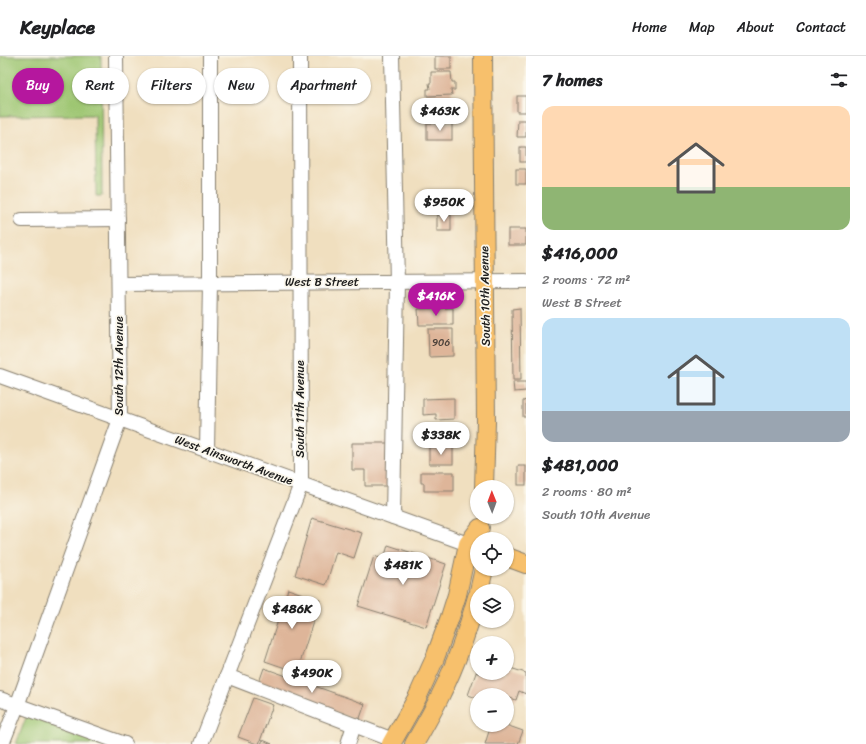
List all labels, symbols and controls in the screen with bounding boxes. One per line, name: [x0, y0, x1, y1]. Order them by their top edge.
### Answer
text: Keyplace: [20, 11, 95, 44]
text: Home: [632, 15, 667, 40]
text: Map: [689, 15, 715, 40]
text: About: [737, 15, 774, 40]
text: Contact: [796, 15, 846, 40]
text: 7 homes: [542, 65, 602, 95]
chip: Buy: [12, 68, 64, 104]
chip: Rent: [72, 68, 129, 104]
chip: Filters: [137, 68, 206, 104]
chip: New: [214, 68, 269, 104]
chip: Apartment: [277, 68, 371, 104]
icon: filters: [828, 69, 850, 91]
pin: $463K: [412, 98, 468, 132]
text: $463K: [420, 99, 460, 122]
icon: home: [660, 132, 732, 204]
pin: $950K: [416, 189, 472, 223]
text: $950K: [424, 190, 464, 213]
text: $416,000: [542, 238, 618, 268]
street label: South 10th Avenue: [473, 246, 497, 346]
text: 2 rooms · 72 m²: [542, 268, 630, 291]
street label: West B Street: [285, 271, 359, 293]
pin: $416K: [408, 283, 464, 317]
text: $416K: [417, 284, 455, 307]
text: West B Street: [542, 291, 622, 314]
street label: South 12th Avenue: [108, 316, 130, 416]
house number: 906: [432, 334, 450, 352]
icon: home: [660, 344, 732, 416]
street label: South 11th Avenue: [289, 360, 311, 458]
pin: $338K: [413, 422, 469, 456]
text: $338K: [422, 423, 460, 446]
street label: West Ainsworth Avenue: [172, 428, 297, 492]
text: $481,000: [542, 450, 618, 480]
north arrow: [470, 480, 514, 524]
map controls: [470, 480, 514, 732]
text: 2 rooms · 80 m²: [542, 480, 632, 503]
text: South 10th Avenue: [542, 503, 650, 526]
button: locate: [470, 532, 514, 576]
pin: $481K: [375, 552, 431, 586]
text: $481K: [384, 553, 422, 576]
button: layers: [470, 584, 514, 628]
pin: $486K: [264, 596, 320, 630]
text: $486K: [272, 597, 312, 620]
button: +: [470, 636, 514, 680]
pin: $490K: [284, 660, 340, 694]
text: $490K: [292, 661, 332, 684]
button: −: [470, 688, 514, 732]

